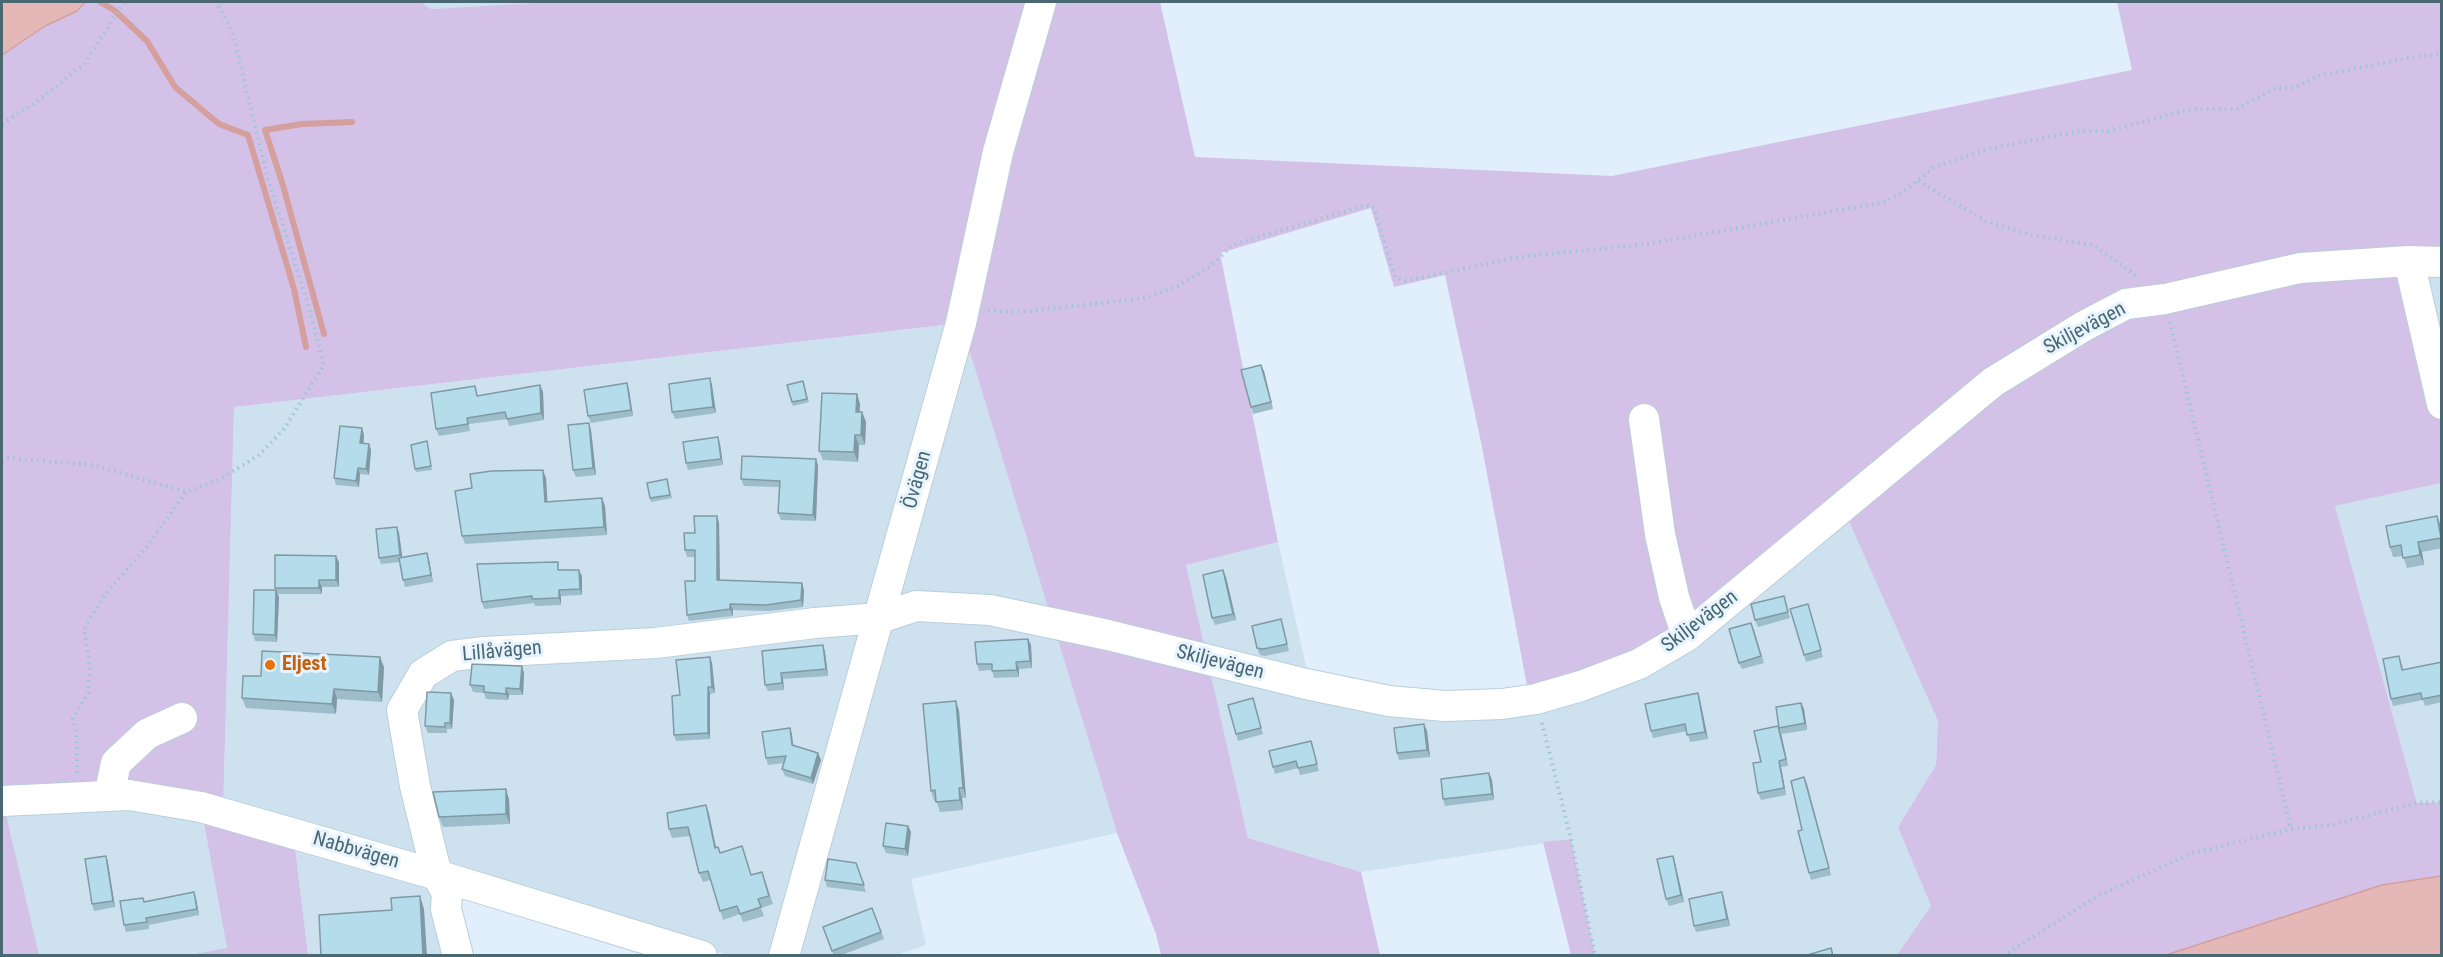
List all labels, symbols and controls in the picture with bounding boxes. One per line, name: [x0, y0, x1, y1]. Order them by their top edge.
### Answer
street label: Skiljevägen: [2040, 297, 2130, 361]
street label: Övägen: [899, 448, 937, 512]
street label: Skiljevägen: [1657, 586, 1743, 658]
street label: Lillåvägen: [461, 637, 543, 667]
street label: Skiljevägen: [1174, 641, 1266, 685]
place label: Eljest: [282, 653, 327, 677]
marker: Eljest: [263, 658, 277, 672]
street label: Nabbvägen: [310, 827, 402, 875]

